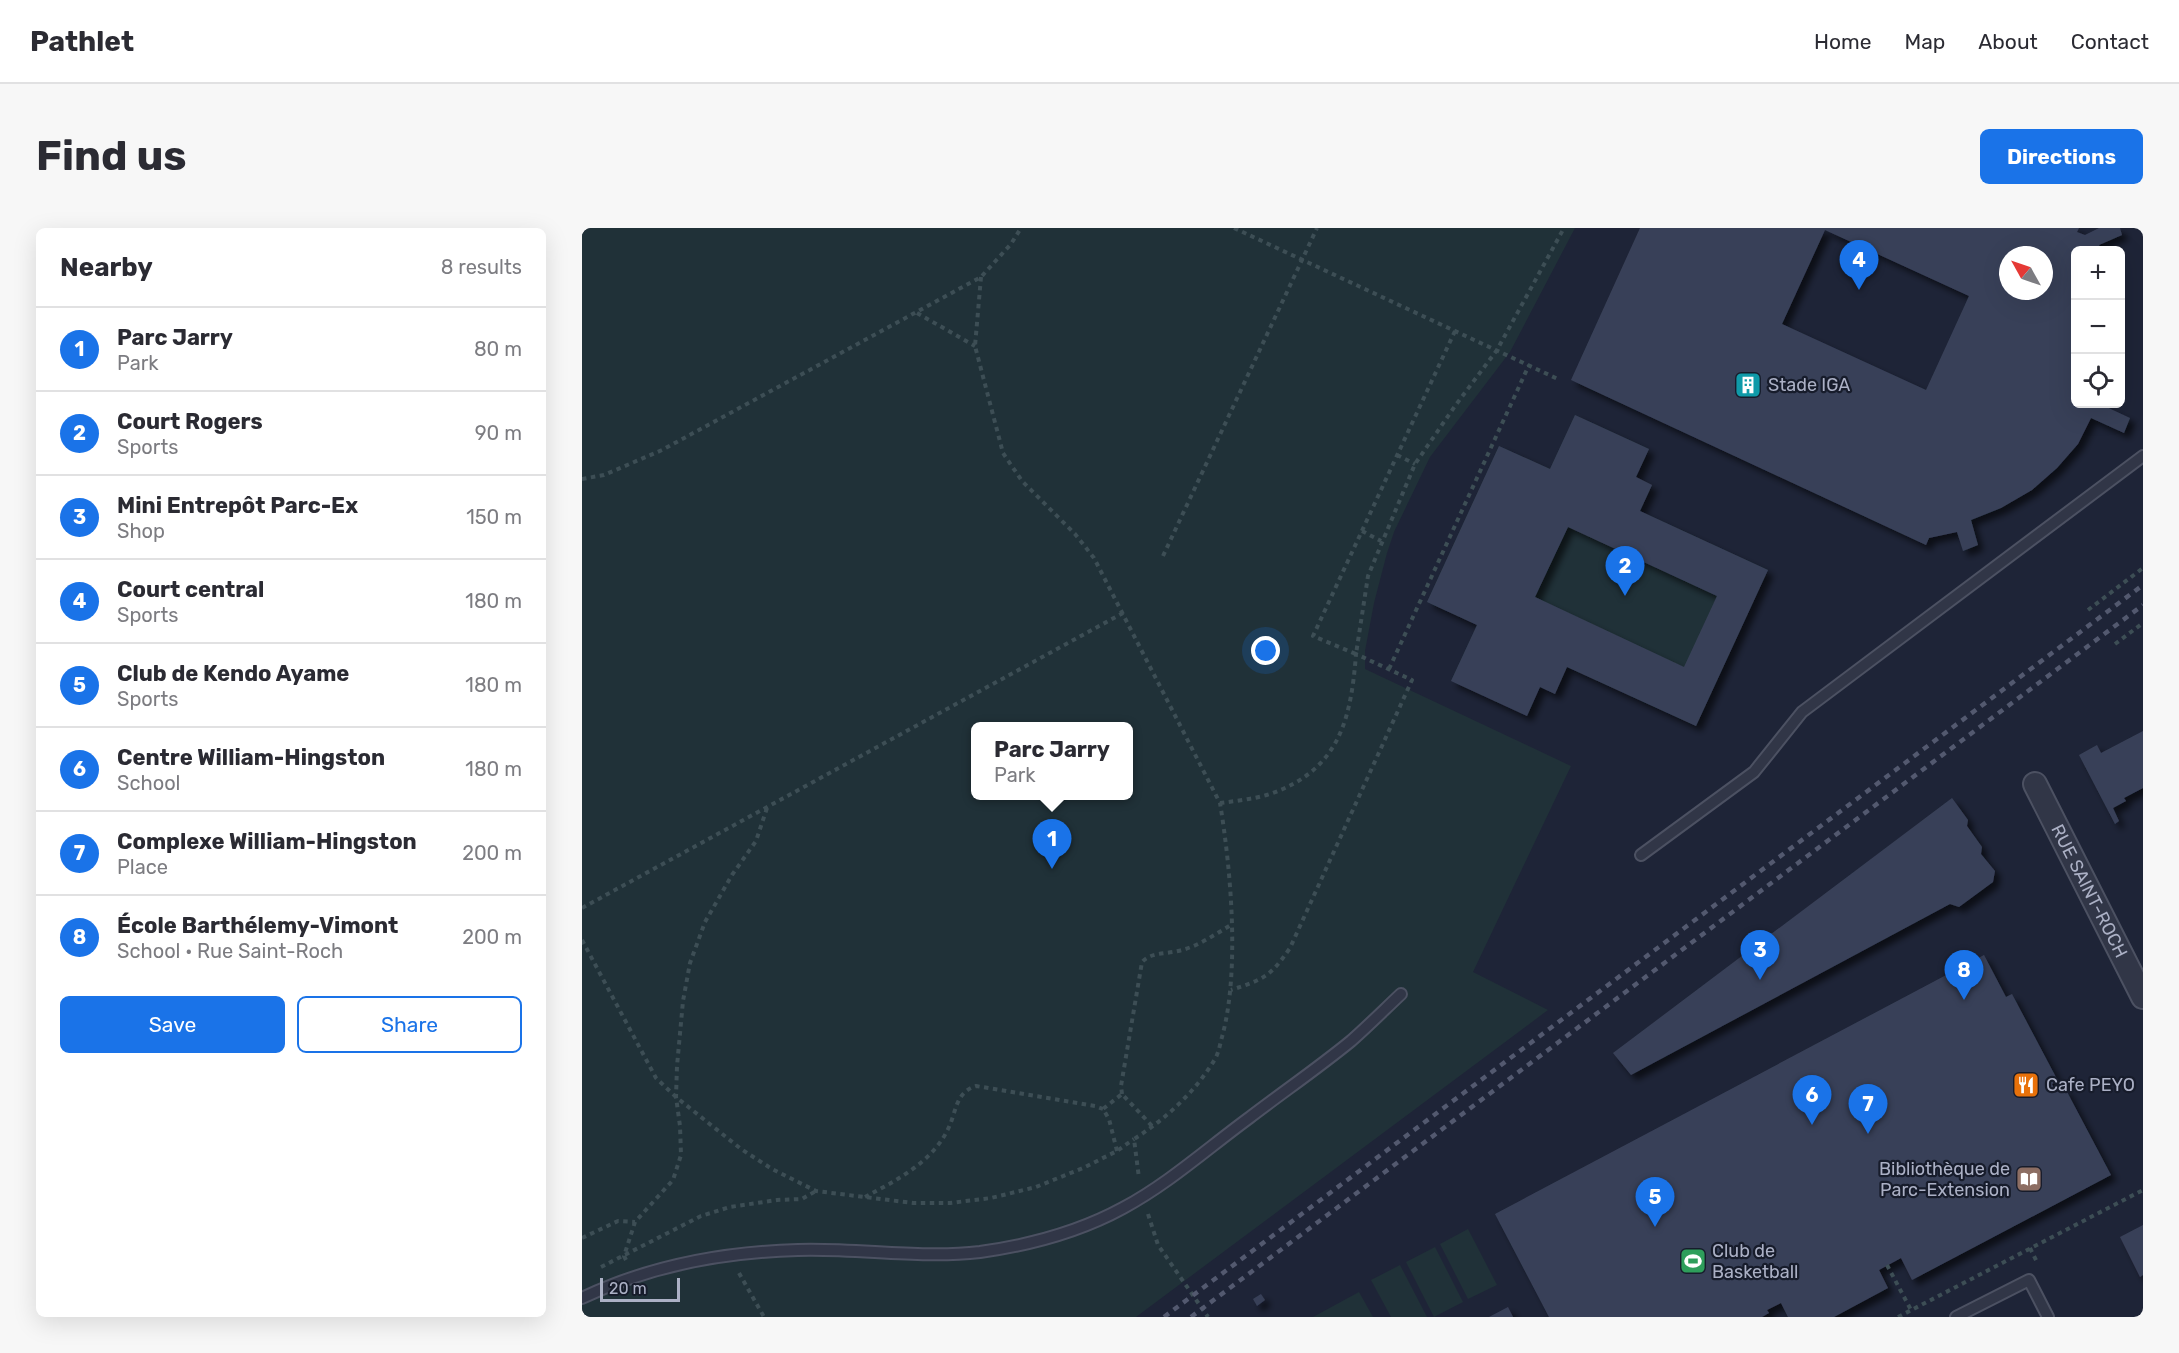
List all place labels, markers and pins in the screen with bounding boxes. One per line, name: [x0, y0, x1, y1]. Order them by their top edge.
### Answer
pin: 4: [1840, 241, 1878, 290]
building icon: Stade IGA: [1733, 370, 1763, 400]
place label: Stade IGA: [1768, 374, 1850, 396]
pin: 2: [1606, 546, 1644, 596]
pin: 1: [1032, 820, 1072, 869]
pin: 3: [1740, 930, 1780, 980]
pin: 8: [1944, 950, 1984, 1000]
restaurant icon: Cafe PEYO: [2011, 1070, 2041, 1100]
place label: Cafe PEYO: [2046, 1074, 2135, 1096]
pin: 6: [1792, 1076, 1832, 1125]
pin: 7: [1848, 1084, 1888, 1134]
place label: Bibliothèque de Parc-Extension: [1879, 1158, 2010, 1201]
library icon: Bibliothèque de Parc-Extension: [2014, 1164, 2044, 1194]
pin: 5: [1636, 1178, 1674, 1227]
place label: Club de Basketball: [1712, 1240, 1798, 1283]
sports icon: Club de Basketball: [1678, 1246, 1708, 1276]

